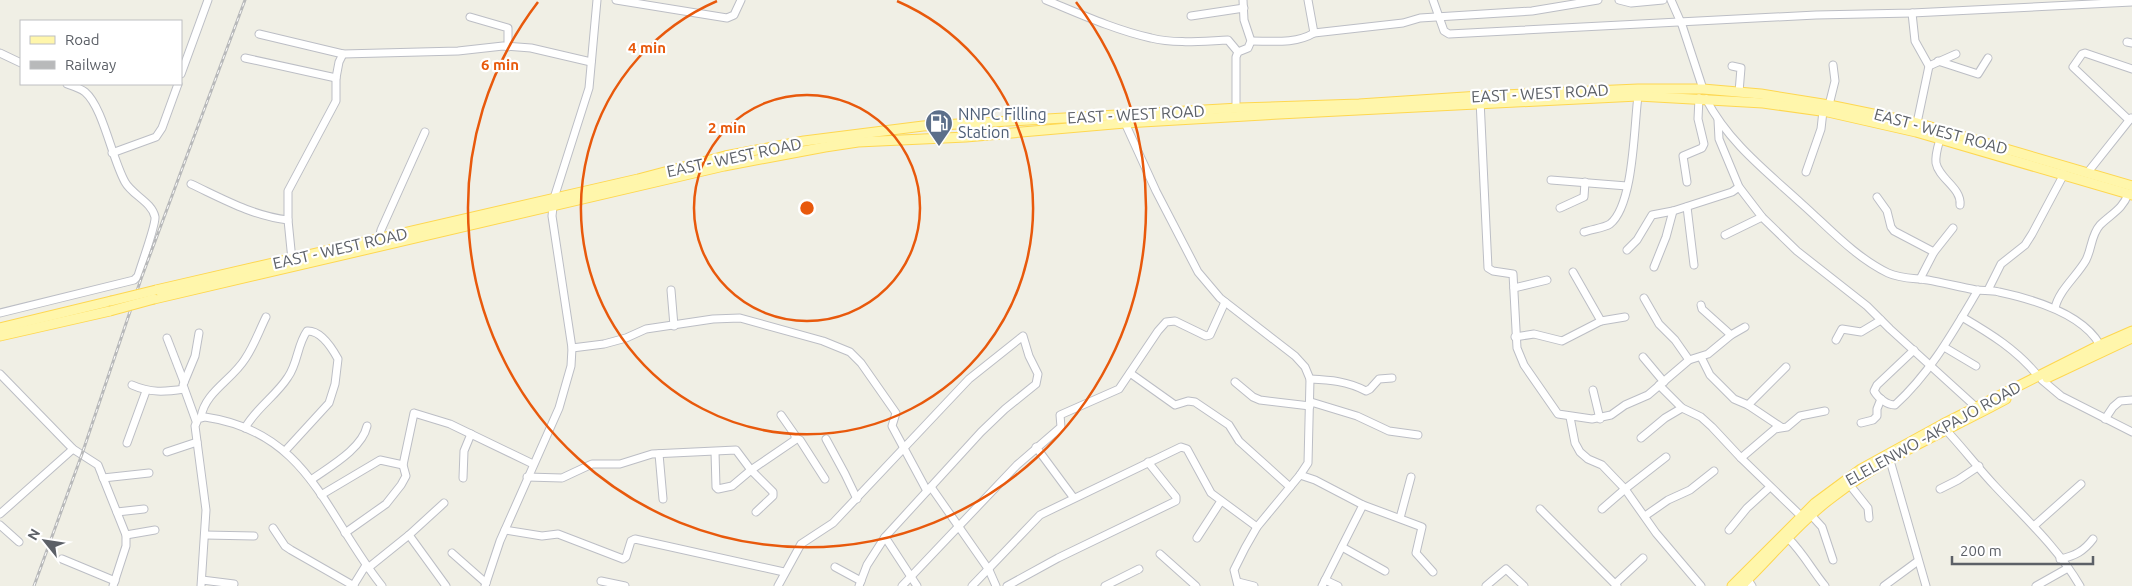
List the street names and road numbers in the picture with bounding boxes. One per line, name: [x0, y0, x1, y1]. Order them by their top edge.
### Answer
street label: EAST - WEST ROAD: [1471, 80, 1609, 106]
street label: EAST - WEST ROAD: [1067, 101, 1205, 127]
street label: EAST - WEST ROAD: [1872, 104, 2010, 158]
street label: EAST - WEST ROAD: [665, 134, 803, 180]
street label: EAST - WEST ROAD: [271, 224, 409, 272]
street label: ELELENWO -AKPAJO ROAD: [1842, 377, 2024, 489]

